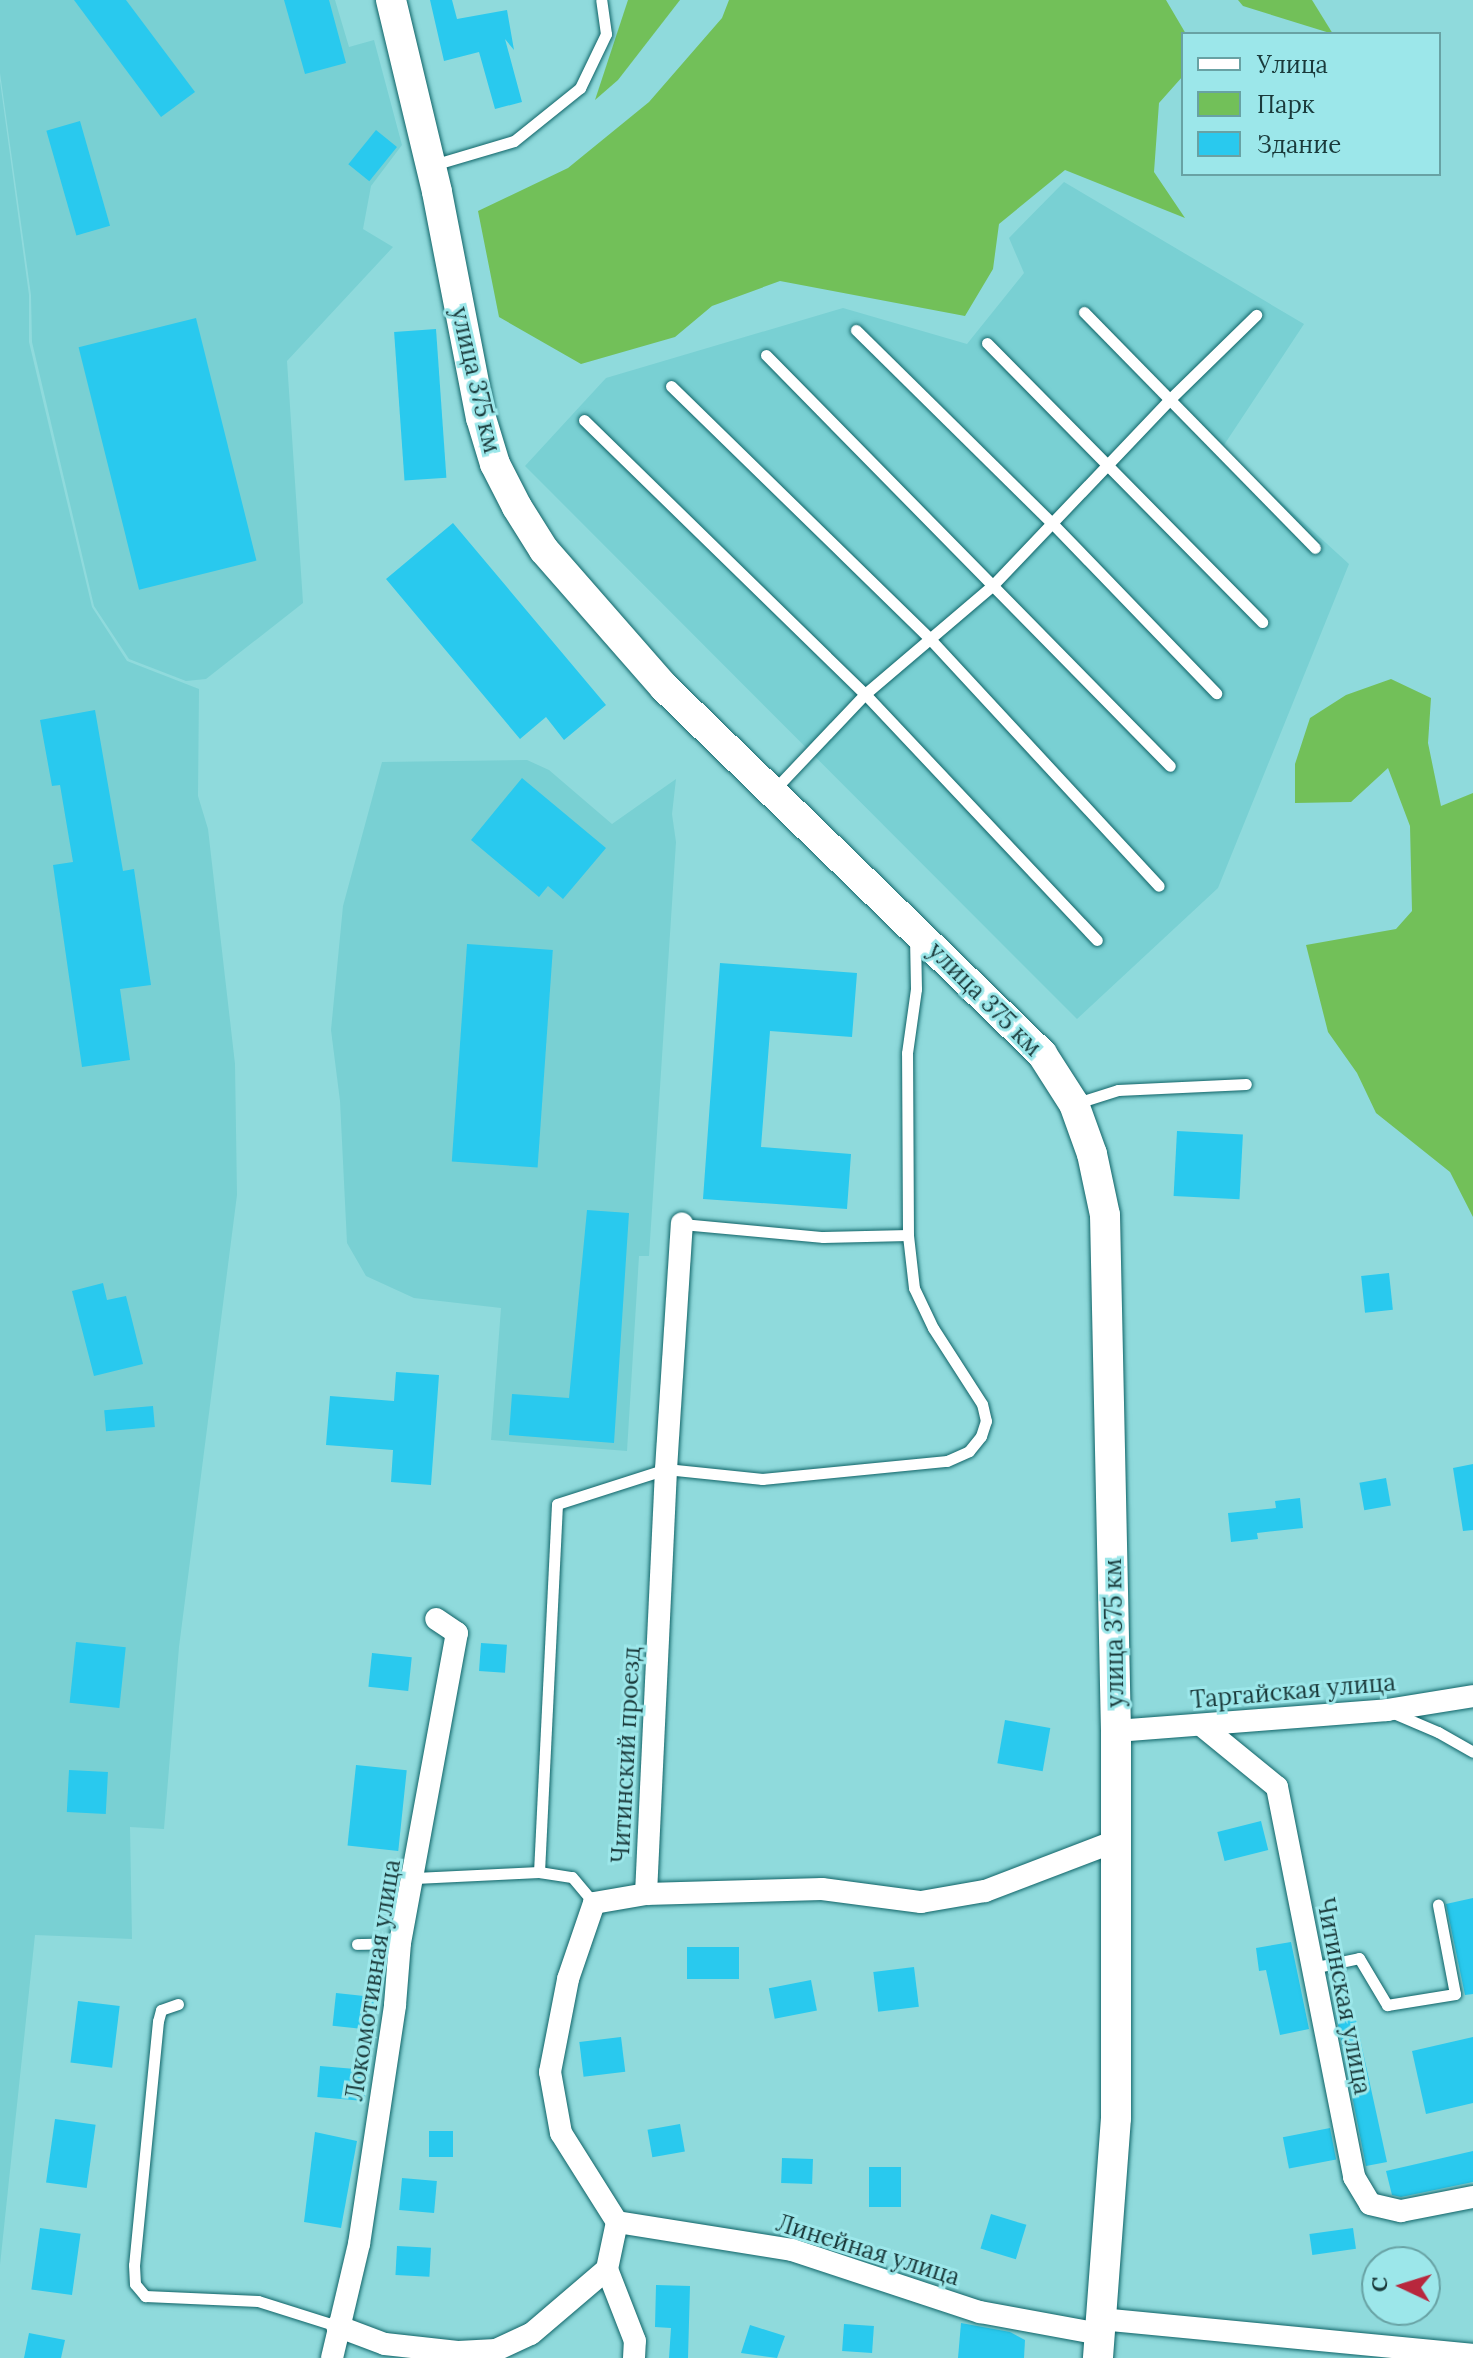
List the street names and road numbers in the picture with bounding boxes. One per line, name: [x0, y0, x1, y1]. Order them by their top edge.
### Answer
street label: улица 375 км: [445, 304, 507, 456]
street label: улица 375 км: [922, 936, 1048, 1062]
street label: улица 375 км: [1098, 1558, 1130, 1708]
street label: Читинский проезд: [606, 1646, 646, 1864]
street label: Таргайская улица: [1189, 1668, 1397, 1714]
street label: Локомотивная улица: [340, 1857, 406, 2103]
street label: Читинская улица: [1311, 1895, 1377, 2097]
street label: Линейная улица: [773, 2208, 963, 2292]

